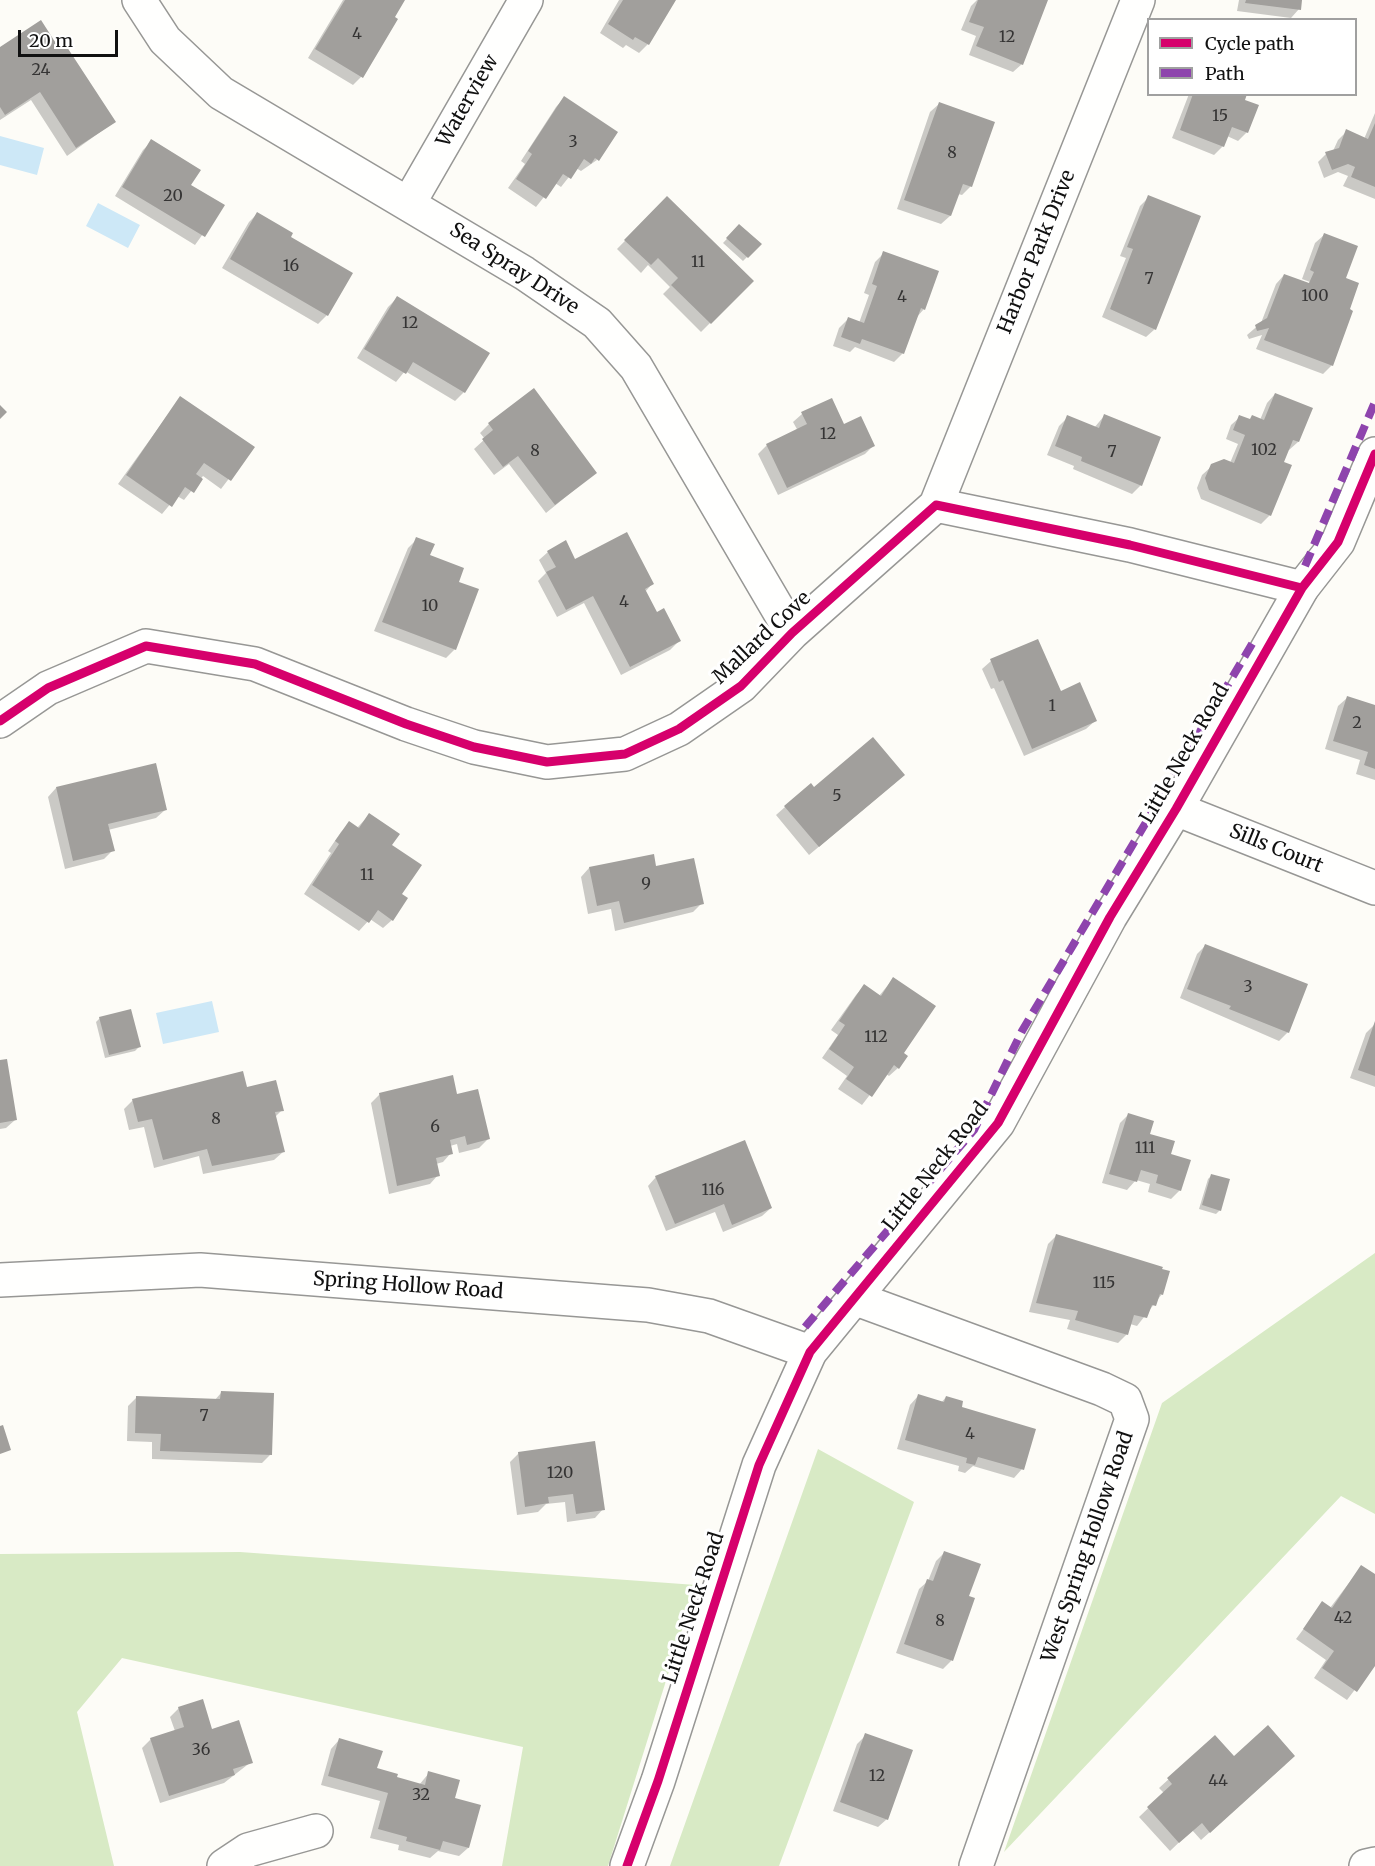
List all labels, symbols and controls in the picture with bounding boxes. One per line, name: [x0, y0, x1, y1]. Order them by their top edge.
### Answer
scale bar: [21, 18, 122, 56]
legend: [1147, 18, 1357, 96]
house number: 4: [352, 24, 362, 44]
house number: 12: [999, 27, 1015, 47]
text: 20 m: [29, 29, 73, 52]
text: Cycle path: [1205, 32, 1294, 55]
street label: Waterview: [432, 51, 504, 151]
house number: 24: [32, 60, 50, 80]
text: Path: [1205, 62, 1245, 85]
house number: 15: [1212, 106, 1228, 126]
house number: 3: [568, 132, 578, 152]
house number: 8: [947, 143, 957, 163]
street label: Harbor Park Drive: [993, 167, 1081, 337]
house number: 20: [163, 186, 183, 206]
street label: Sea Spray Drive: [445, 218, 583, 320]
house number: 11: [691, 252, 705, 272]
house number: 16: [283, 256, 299, 276]
house number: 7: [1144, 269, 1154, 289]
house number: 100: [1301, 286, 1329, 306]
house number: 4: [897, 287, 907, 307]
house number: 12: [402, 313, 418, 333]
house number: 12: [820, 424, 836, 444]
house number: 102: [1251, 440, 1277, 460]
house number: 8: [530, 441, 540, 461]
house number: 7: [1107, 442, 1117, 462]
street label: Mallard Cove: [708, 587, 816, 689]
house number: 4: [619, 592, 629, 612]
house number: 10: [422, 596, 438, 616]
street label: Little Neck Road: [1135, 680, 1235, 828]
house number: 1: [1048, 696, 1056, 716]
house number: 2: [1352, 713, 1362, 733]
house number: 5: [832, 786, 842, 806]
street label: Sills Court: [1226, 819, 1326, 879]
house number: 11: [360, 865, 374, 885]
house number: 9: [641, 874, 651, 894]
house number: 3: [1243, 977, 1253, 997]
house number: 112: [864, 1027, 888, 1047]
street label: Little Neck Road: [878, 1098, 994, 1236]
house number: 8: [211, 1109, 221, 1129]
house number: 6: [430, 1117, 440, 1137]
house number: 111: [1135, 1138, 1155, 1158]
house number: 116: [701, 1180, 725, 1200]
street label: Spring Hollow Road: [312, 1267, 504, 1305]
house number: 115: [1093, 1273, 1115, 1293]
house number: 7: [199, 1406, 209, 1426]
house number: 4: [965, 1424, 975, 1444]
street label: West Spring Hollow Road: [1037, 1428, 1139, 1666]
house number: 120: [547, 1463, 573, 1483]
street label: Little Neck Road: [658, 1529, 730, 1687]
house number: 42: [1334, 1608, 1352, 1628]
house number: 8: [935, 1611, 945, 1631]
house number: 36: [192, 1740, 210, 1760]
house number: 12: [869, 1766, 885, 1786]
house number: 44: [1208, 1771, 1228, 1791]
house number: 32: [412, 1785, 430, 1805]

